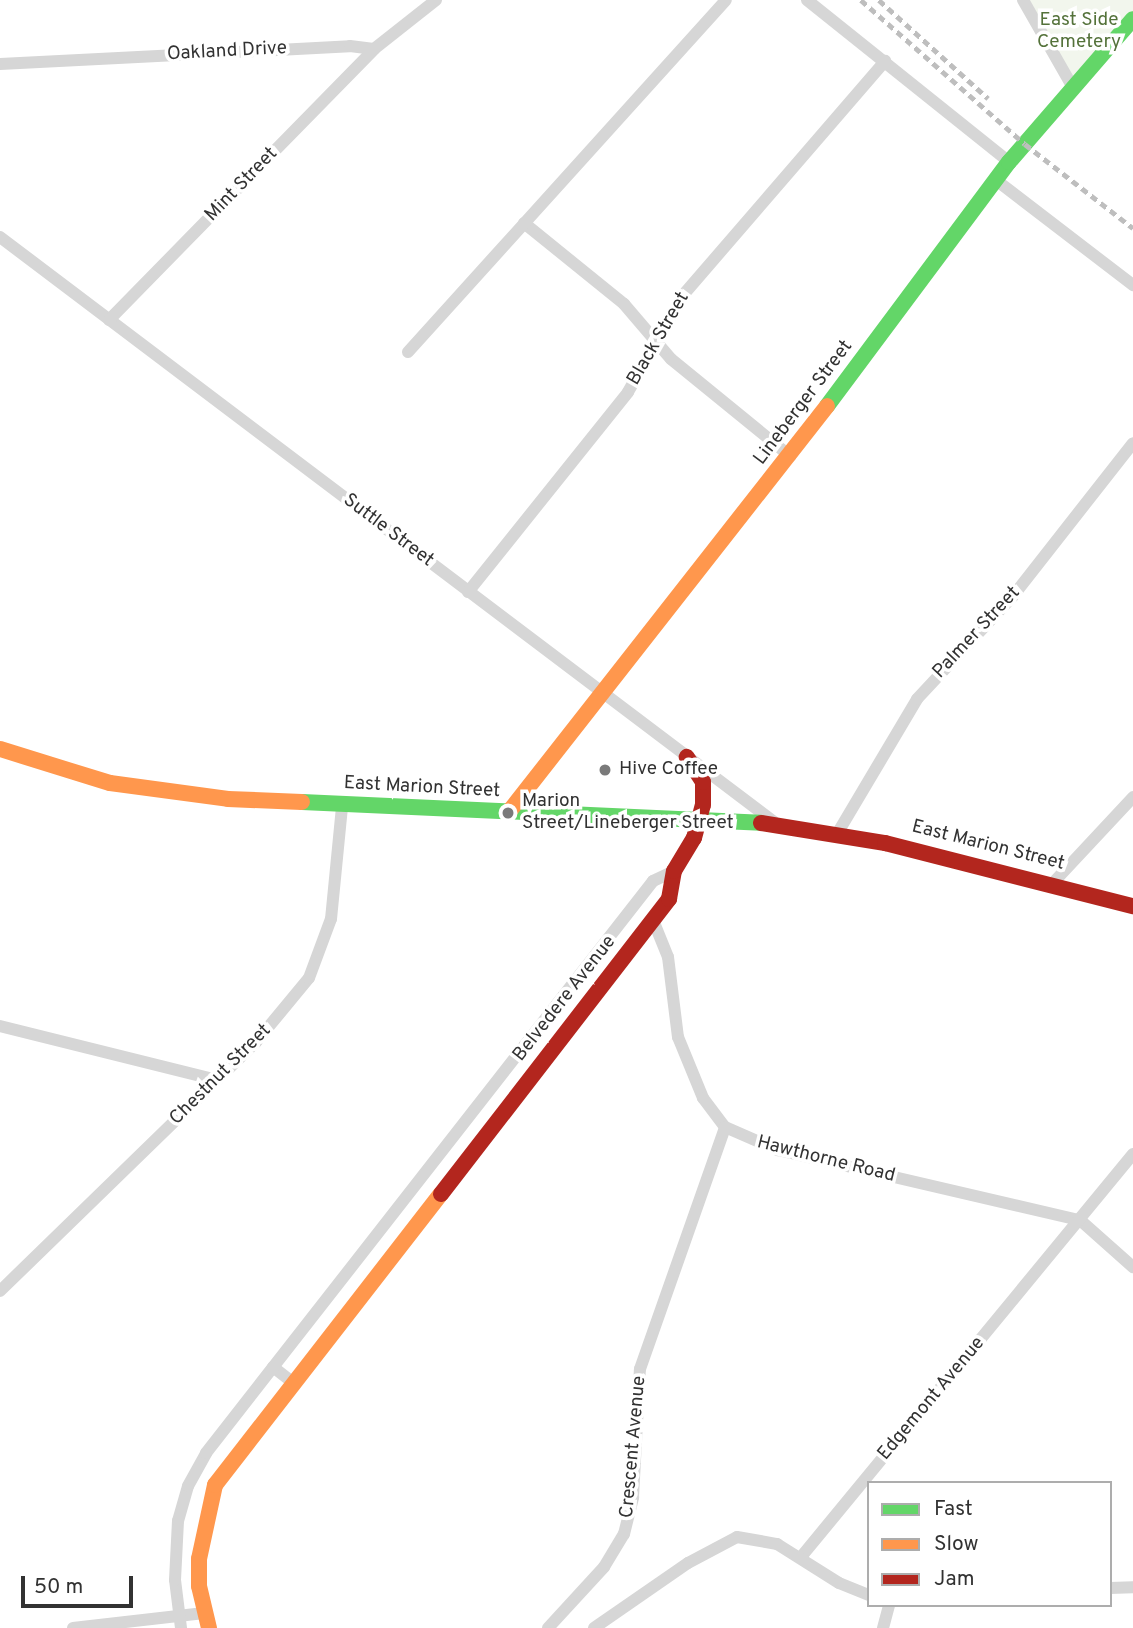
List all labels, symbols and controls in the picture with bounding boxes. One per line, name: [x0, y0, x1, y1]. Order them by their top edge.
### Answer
park label: East Side Cemetery: [1037, 10, 1121, 54]
street label: Oakland Drive: [167, 37, 287, 67]
street label: Mint Street: [201, 143, 283, 227]
street label: Black Street: [623, 288, 695, 390]
street label: Lineberger Street: [750, 336, 858, 470]
street label: Suttle Street: [338, 489, 438, 573]
street label: Palmer Street: [929, 582, 1025, 684]
place label: Hive Coffee: [619, 759, 718, 781]
marker: Hive Coffee: [597, 762, 613, 778]
street label: East Marion Street: [343, 773, 501, 803]
place label: Marion Street/Lineberger Street: [522, 791, 734, 835]
marker: Marion Street/Lineberger Street: [500, 805, 516, 821]
street label: East Marion Street: [909, 816, 1067, 876]
street label: Belvedere Avenue: [509, 931, 621, 1067]
street label: Chestnut Street: [166, 1020, 276, 1130]
street label: Hawthorne Road: [755, 1132, 897, 1188]
street label: Edgemont Avenue: [873, 1332, 991, 1466]
street label: Crescent Avenue: [616, 1374, 652, 1520]
legend: [867, 1481, 1112, 1607]
text: Fast: [934, 1496, 973, 1523]
text: Slow: [934, 1531, 979, 1558]
scale bar: [24, 1562, 136, 1606]
text: Jam: [934, 1566, 975, 1593]
text: 50 m: [34, 1574, 83, 1601]

